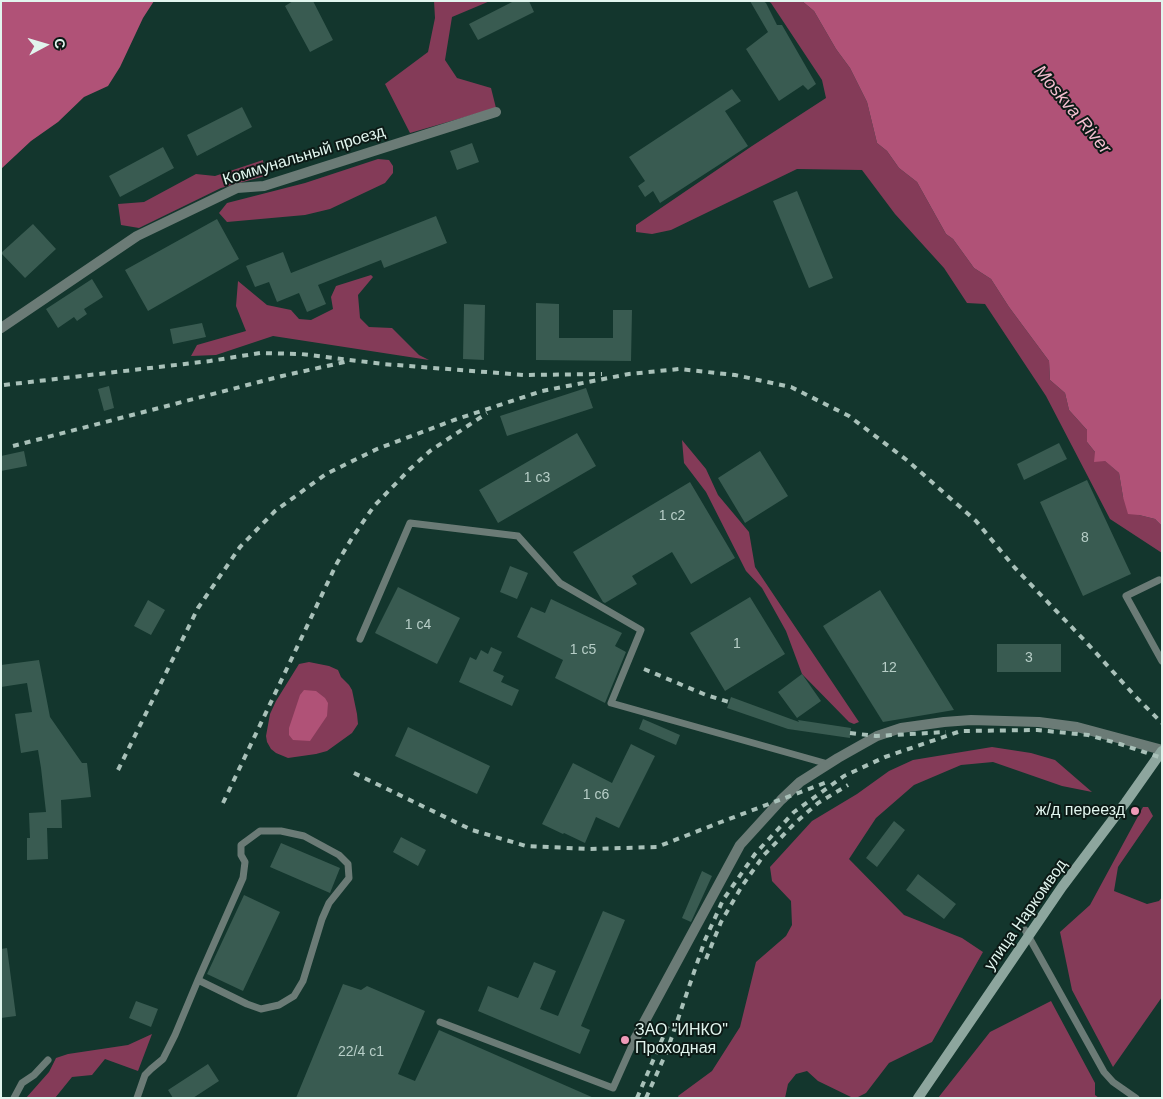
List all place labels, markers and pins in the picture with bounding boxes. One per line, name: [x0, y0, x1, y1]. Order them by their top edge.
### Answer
place label: ж/д переезд: [1036, 801, 1125, 821]
marker: ж/д переезд: [1129, 805, 1141, 817]
place label: ЗАО "ИНКО" Проходная: [635, 1021, 728, 1059]
marker: ЗАО "ИНКО" Проходная: [619, 1034, 631, 1046]

